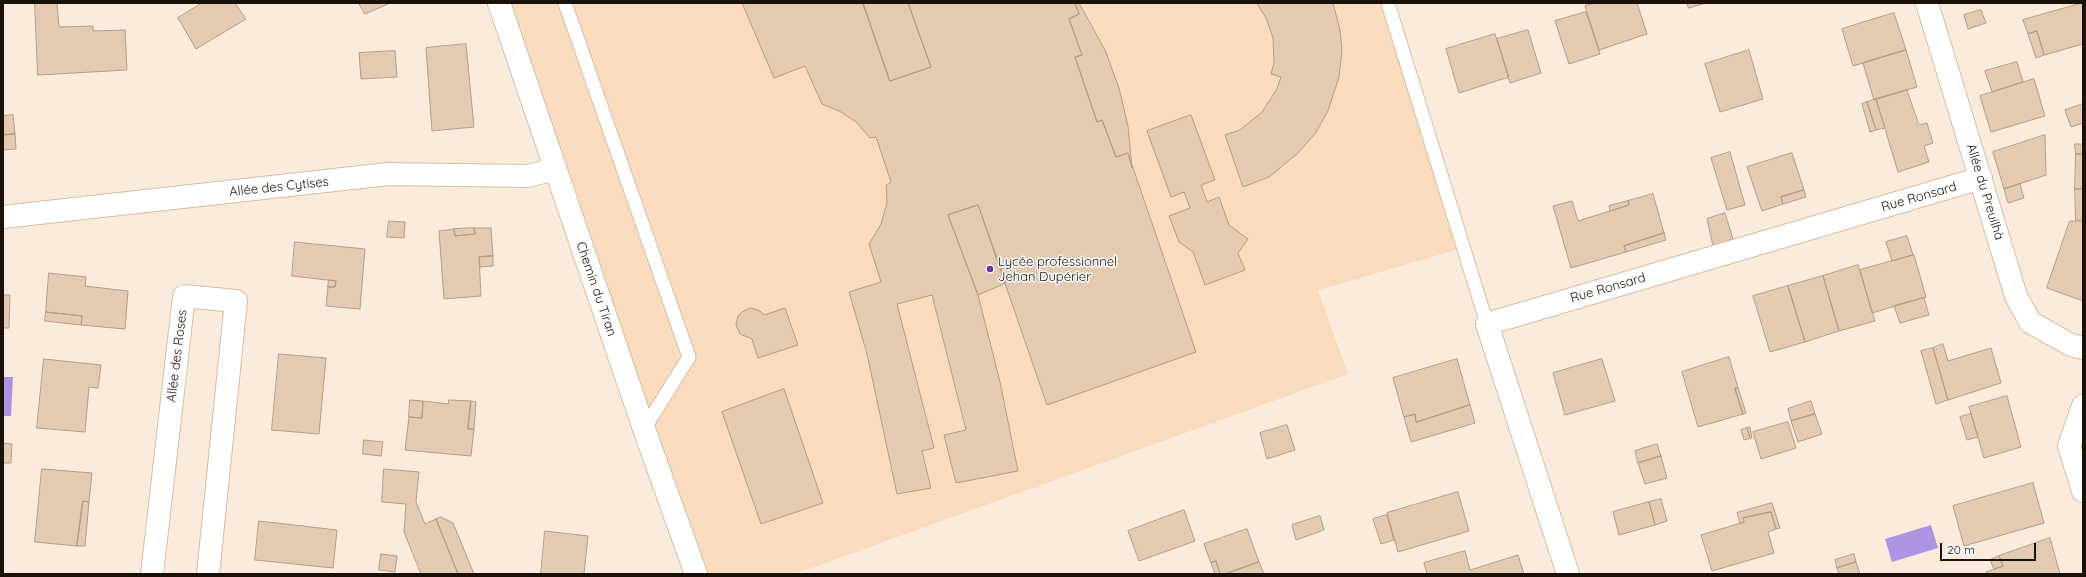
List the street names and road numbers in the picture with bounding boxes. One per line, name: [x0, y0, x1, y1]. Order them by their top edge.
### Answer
street label: Allée du Preuilhà: [1963, 142, 2007, 242]
street label: Allée des Cytises: [228, 174, 330, 200]
street label: Rue Ronsard: [1880, 179, 1958, 215]
street label: Chemin du Tiran: [573, 240, 619, 338]
street label: Rue Ronsard: [1569, 270, 1647, 306]
street label: Allée des Roses: [164, 309, 190, 403]

